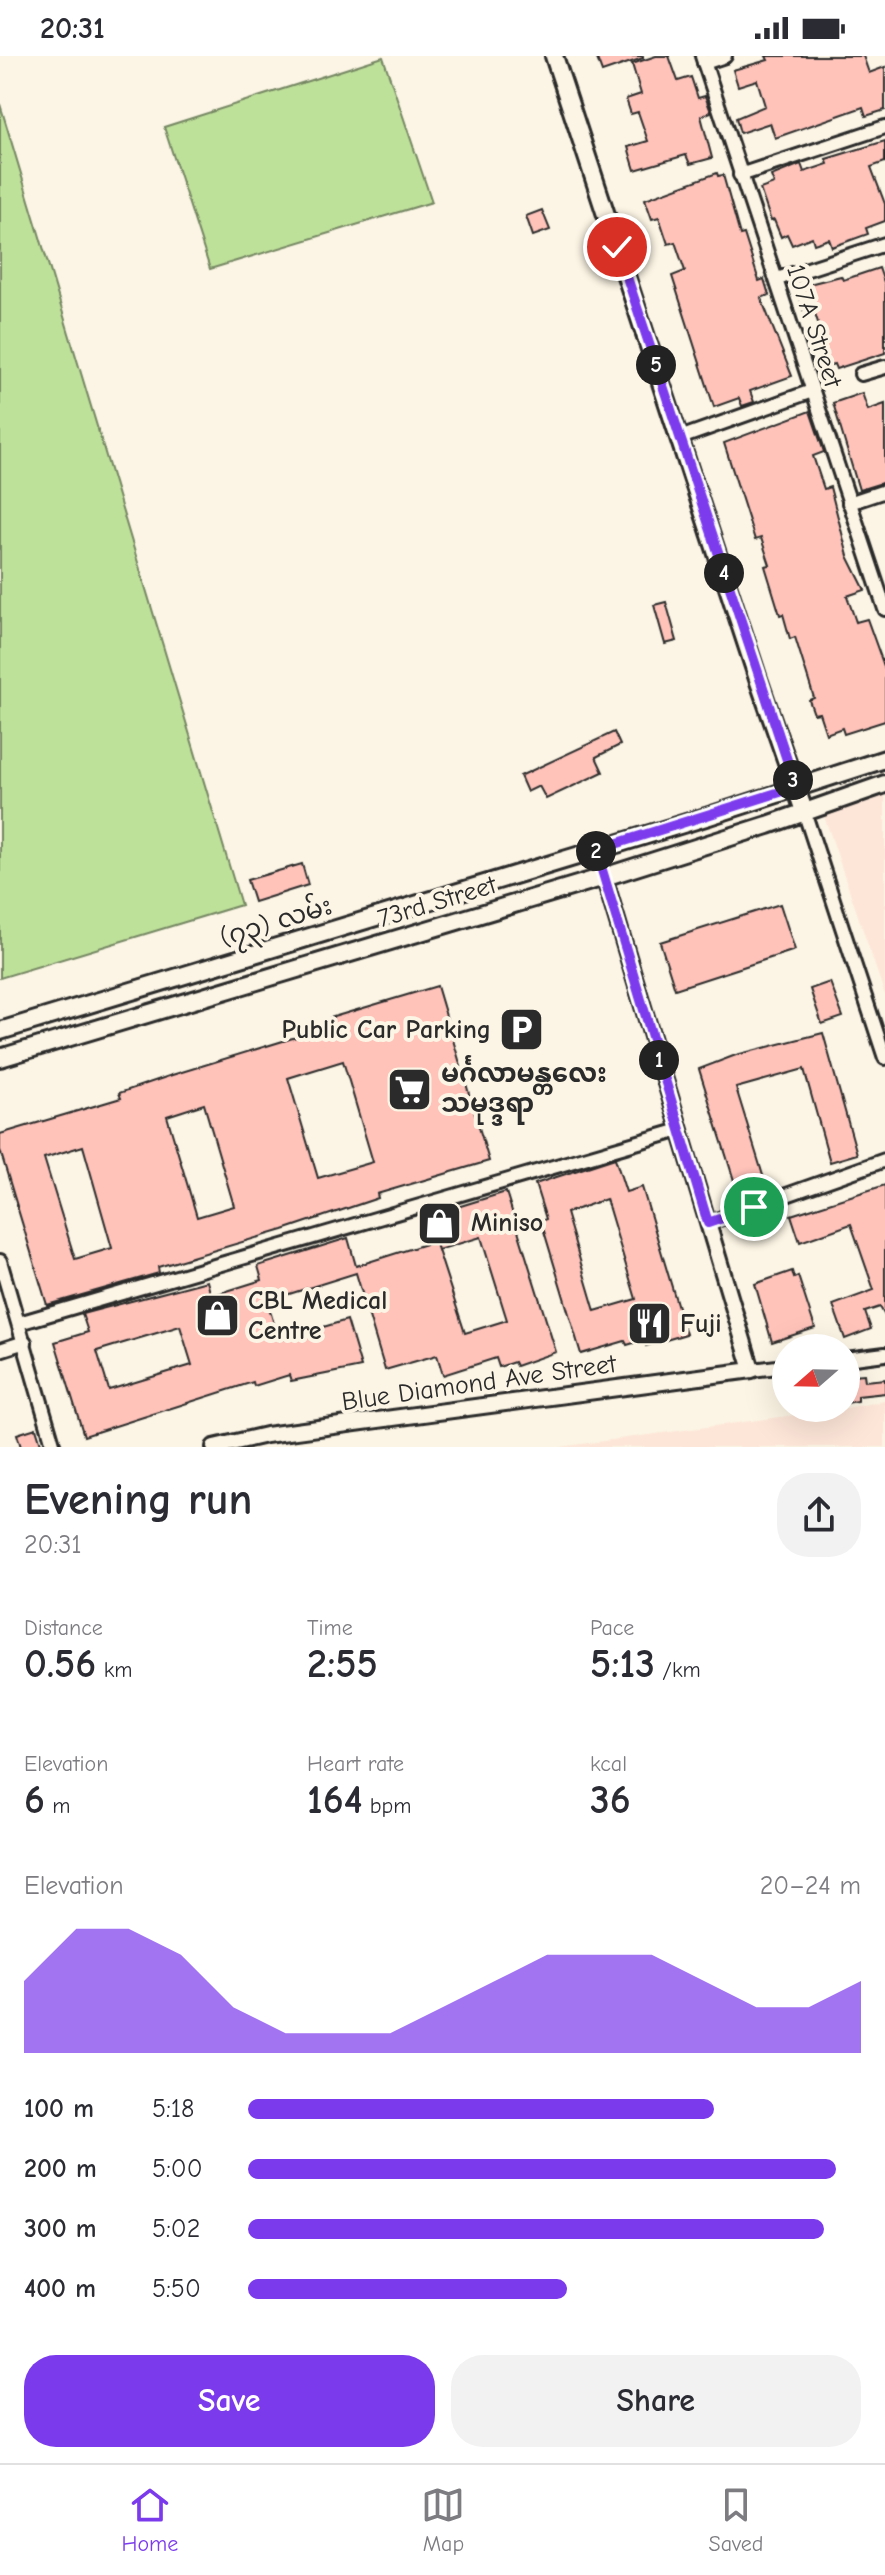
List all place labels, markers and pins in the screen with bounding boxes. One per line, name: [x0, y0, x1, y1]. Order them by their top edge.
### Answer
pin: [583, 213, 651, 281]
pin: 5: [636, 345, 676, 385]
pin: 4: [704, 553, 744, 593]
pin: 3: [773, 760, 813, 800]
pin: 2: [576, 831, 616, 871]
parking icon: Public Car Parking: [498, 1006, 546, 1054]
place label: Public Car Parking: [282, 1015, 491, 1045]
pin: 1: [639, 1040, 679, 1080]
place label: မင်္ဂလာမန္တလေး သမုဒ္ဒရာ: [441, 1055, 607, 1126]
supermarket icon: မင်္ဂလာမန္တလေး သမုဒ္ဒရာ: [386, 1065, 434, 1113]
pin: [720, 1173, 788, 1241]
shop icon: Miniso: [416, 1199, 464, 1247]
place label: Miniso: [471, 1208, 543, 1238]
place label: CBL Medical Centre: [248, 1286, 387, 1346]
shop icon: CBL Medical Centre: [193, 1292, 241, 1340]
restaurant icon: Fuji: [625, 1300, 673, 1348]
place label: Fuji: [680, 1309, 722, 1339]

